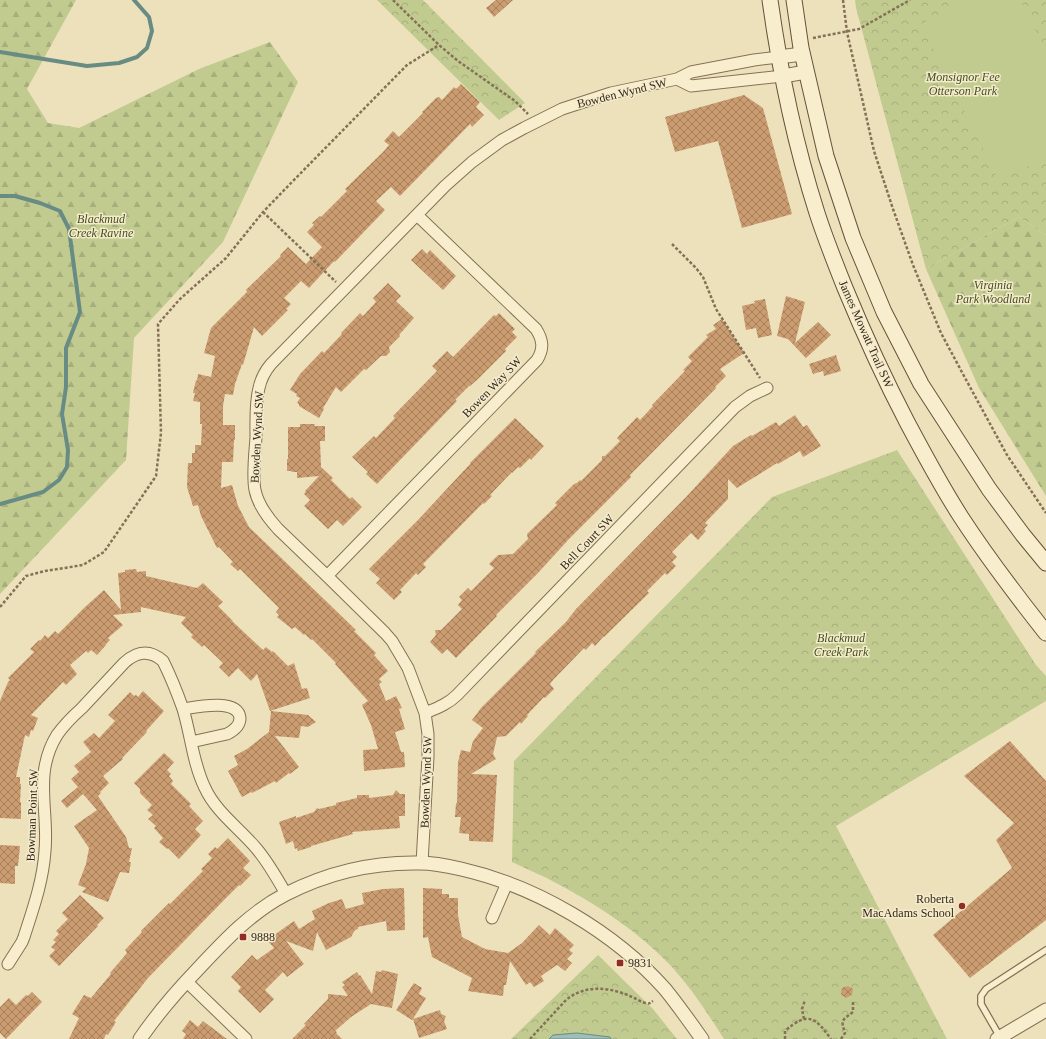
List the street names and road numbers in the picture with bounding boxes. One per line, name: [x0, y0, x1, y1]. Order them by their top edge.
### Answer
street label: Bowden Wynd SW: [575, 75, 669, 111]
street label: James Mowatt Trail SW: [836, 278, 896, 391]
street label: Bowen Way SW: [459, 353, 525, 420]
street label: Bowden Wynd SW: [248, 390, 266, 483]
street label: Bell Court SW: [557, 511, 617, 573]
street label: Bowden Wynd SW: [417, 735, 435, 828]
street label: Bowman Point SW: [23, 768, 41, 862]

